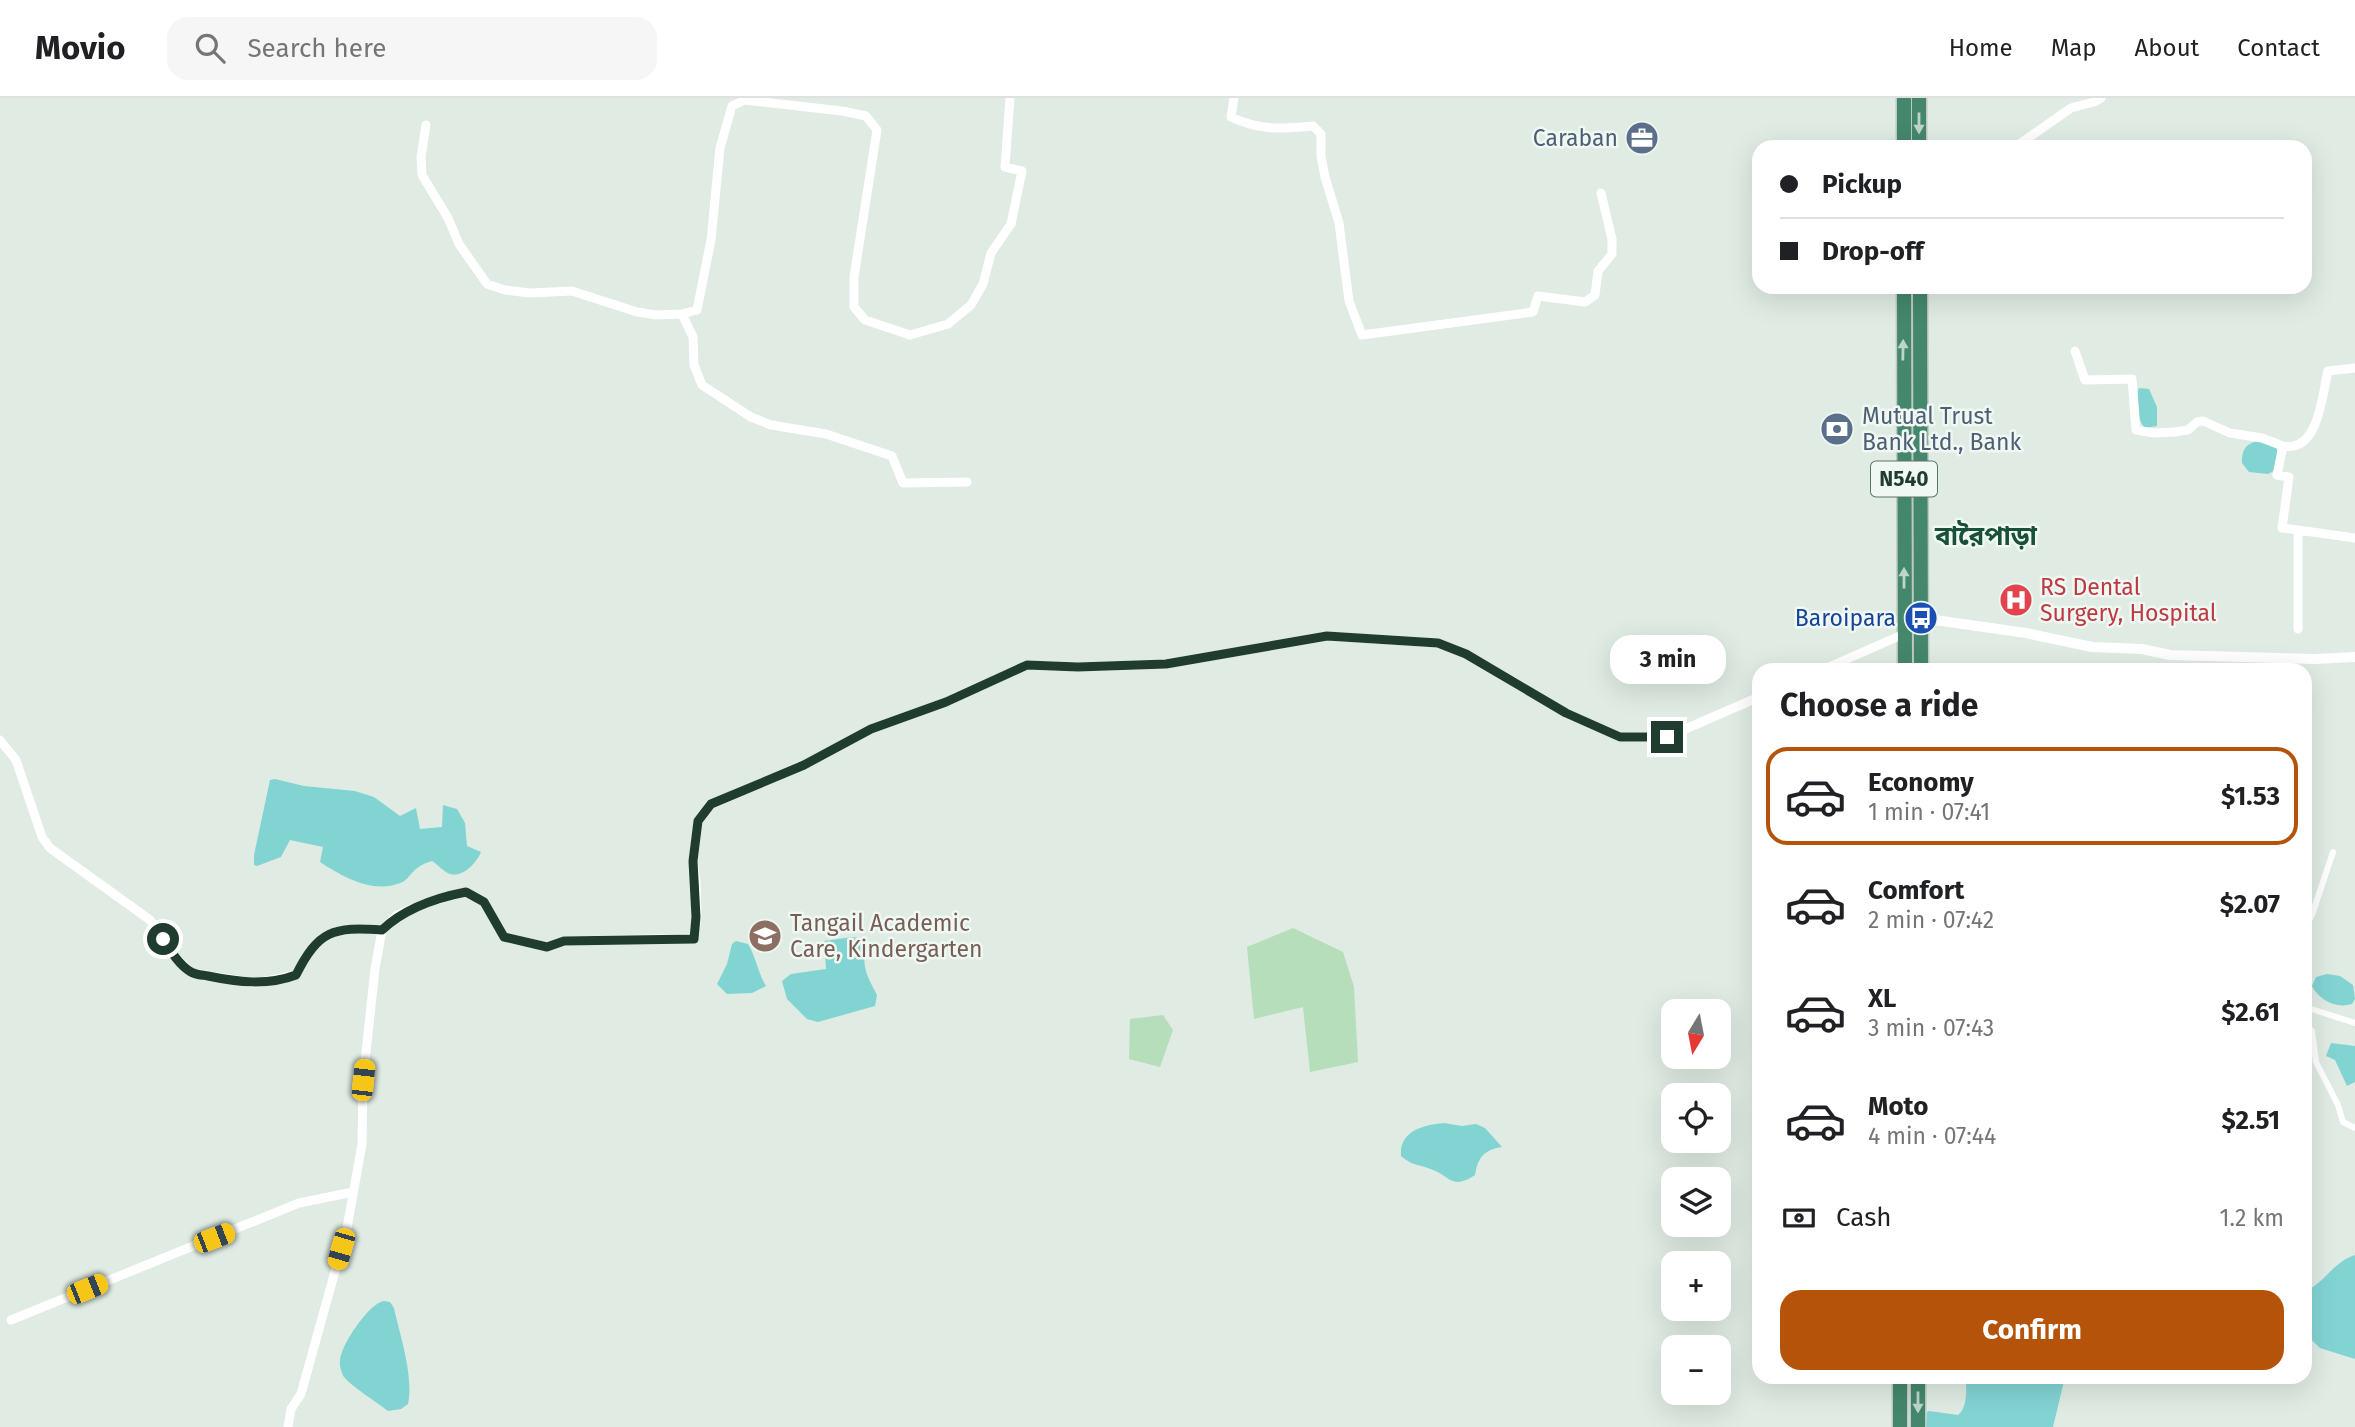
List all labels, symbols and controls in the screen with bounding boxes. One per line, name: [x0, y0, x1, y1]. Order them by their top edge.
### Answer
search box: [167, 17, 657, 80]
text: Movio: [35, 28, 125, 68]
icon: search: [191, 29, 229, 67]
text: Search here: [247, 33, 386, 64]
text: Home: [1949, 34, 2013, 62]
text: Map: [2051, 34, 2097, 62]
text: About: [2135, 34, 2199, 62]
text: Contact: [2237, 34, 2320, 62]
one-way arrow: [1913, 112, 1925, 134]
office icon: Caraban: [1623, 119, 1661, 157]
place label: Caraban: [1533, 124, 1618, 152]
text: Pickup: [1822, 169, 1902, 200]
text: Drop-off: [1822, 236, 1924, 267]
one-way arrow: [1897, 339, 1909, 361]
place label: Mutual Trust Bank Ltd., Bank: [1862, 402, 2022, 456]
bank icon: Mutual Trust Bank Ltd., Bank: [1818, 410, 1856, 448]
road number: N540: [1871, 462, 1937, 496]
district label: বারৈপাড়া: [1934, 520, 2038, 552]
one-way arrow: [1898, 566, 1910, 588]
place label: RS Dental Surgery, Hospital: [2040, 573, 2217, 627]
hospital icon: RS Dental Surgery, Hospital: [1997, 581, 2035, 619]
bus stop icon: Baroipara: [1902, 599, 1940, 637]
place label: Baroipara: [1795, 604, 1896, 632]
callout: 3 min: [1609, 636, 1725, 684]
text: 3 min: [1640, 645, 1696, 673]
text: Choose a ride: [1780, 686, 1978, 724]
route end: [1651, 721, 1683, 753]
icon: car: [1784, 765, 1847, 828]
text: Economy: [1868, 767, 1974, 798]
text: $1.53: [2221, 781, 2280, 812]
text: 1 min · 07:41: [1868, 798, 1990, 826]
icon: car: [1784, 873, 1847, 936]
text: Comfort: [1868, 875, 1964, 906]
text: $2.07: [2220, 889, 2280, 920]
text: 2 min · 07:42: [1868, 906, 1994, 934]
place label: Tangail Academic Care, Kindergarten: [790, 909, 983, 963]
school or university icon: Tangail Academic Care, Kindergarten: [746, 917, 784, 955]
route start: [147, 923, 179, 955]
icon: car: [1784, 981, 1847, 1044]
text: XL: [1868, 983, 1896, 1014]
text: $2.61: [2221, 997, 2280, 1028]
north arrow: [1661, 999, 1731, 1069]
map controls: [1661, 999, 1731, 1405]
text: 3 min · 07:43: [1868, 1014, 1994, 1042]
car: [351, 1058, 376, 1102]
button: locate: [1661, 1083, 1731, 1153]
icon: car: [1784, 1089, 1847, 1152]
text: Moto: [1868, 1091, 1928, 1122]
text: $2.51: [2222, 1105, 2280, 1136]
text: 4 min · 07:44: [1868, 1122, 1996, 1150]
button: layers: [1661, 1167, 1731, 1237]
icon: cash: [1780, 1199, 1818, 1237]
text: Cash: [1836, 1202, 1892, 1233]
text: 1.2 km: [2220, 1204, 2284, 1232]
car: [191, 1221, 238, 1255]
car: [326, 1226, 357, 1272]
button: +: [1661, 1251, 1731, 1321]
car: [64, 1271, 111, 1307]
button: Confirm: [1780, 1290, 2284, 1370]
button: −: [1661, 1335, 1731, 1405]
one-way arrow: [1912, 1391, 1924, 1413]

